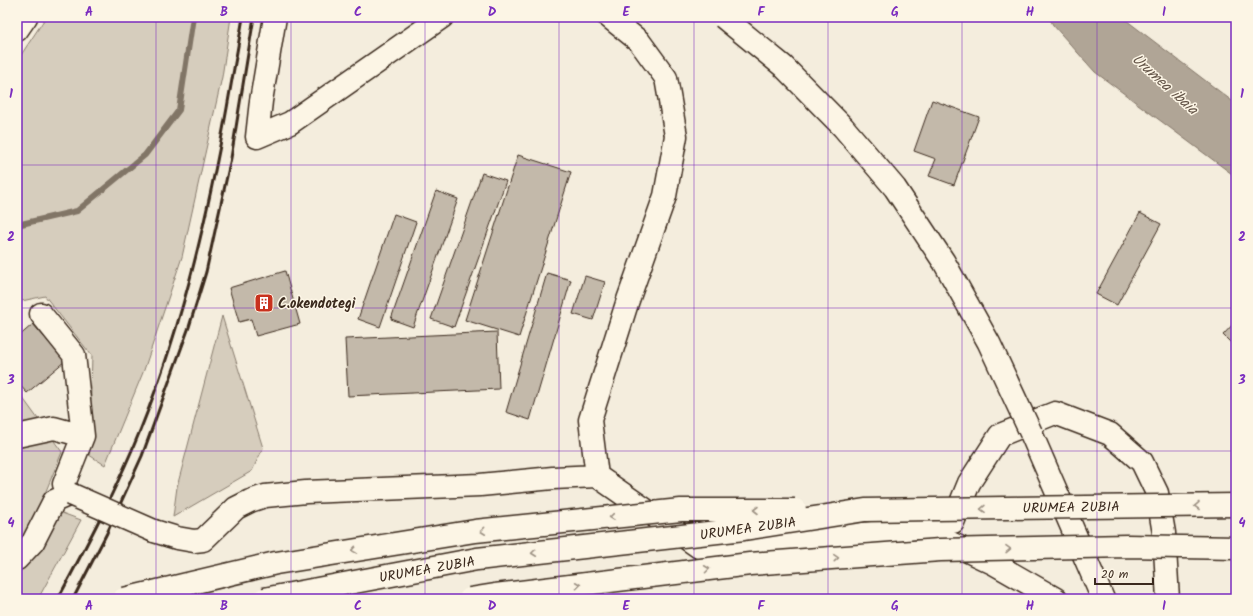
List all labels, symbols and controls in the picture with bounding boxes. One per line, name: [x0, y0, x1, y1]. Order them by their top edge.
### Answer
text: A: [85, 2, 93, 23]
text: B: [220, 2, 228, 23]
text: C: [354, 2, 362, 23]
text: D: [488, 2, 497, 23]
text: E: [622, 2, 630, 23]
text: F: [757, 2, 765, 23]
text: G: [891, 2, 899, 23]
text: H: [1026, 2, 1035, 23]
text: I: [1162, 2, 1166, 23]
water label: Urumea ibaia: [1126, 48, 1204, 122]
text: 1: [9, 84, 13, 105]
text: 1: [1240, 84, 1244, 105]
text: 2: [7, 227, 15, 248]
text: 2: [1238, 227, 1246, 248]
building icon: C.okendotegi: [253, 292, 275, 314]
place label: C.okendotegi: [278, 293, 356, 315]
text: 3: [6, 370, 15, 391]
text: 3: [1237, 370, 1246, 391]
street label: URUMEA ZUBIA: [1022, 496, 1120, 520]
one-way arrow: [1194, 502, 1200, 510]
one-way arrow: [980, 504, 986, 513]
one-way arrow: [753, 506, 759, 514]
street label: URUMEA ZUBIA: [699, 511, 798, 547]
text: 4: [7, 513, 15, 534]
one-way arrow: [609, 513, 615, 522]
text: 4: [1238, 513, 1246, 534]
one-way arrow: [480, 526, 486, 535]
one-way arrow: [351, 545, 357, 554]
one-way arrow: [1005, 545, 1011, 553]
one-way arrow: [531, 548, 538, 557]
street label: URUMEA ZUBIA: [377, 551, 477, 589]
one-way arrow: [833, 553, 839, 562]
scale bar: [1095, 560, 1153, 586]
one-way arrow: [704, 565, 710, 574]
text: 20 m: [1101, 565, 1129, 584]
one-way arrow: [575, 581, 581, 590]
text: A: [85, 596, 93, 616]
text: B: [220, 596, 228, 616]
text: C: [354, 596, 362, 616]
text: D: [488, 596, 497, 616]
text: E: [622, 596, 630, 616]
text: F: [757, 596, 765, 616]
text: G: [891, 596, 899, 616]
text: H: [1026, 596, 1035, 616]
text: I: [1162, 596, 1166, 616]

